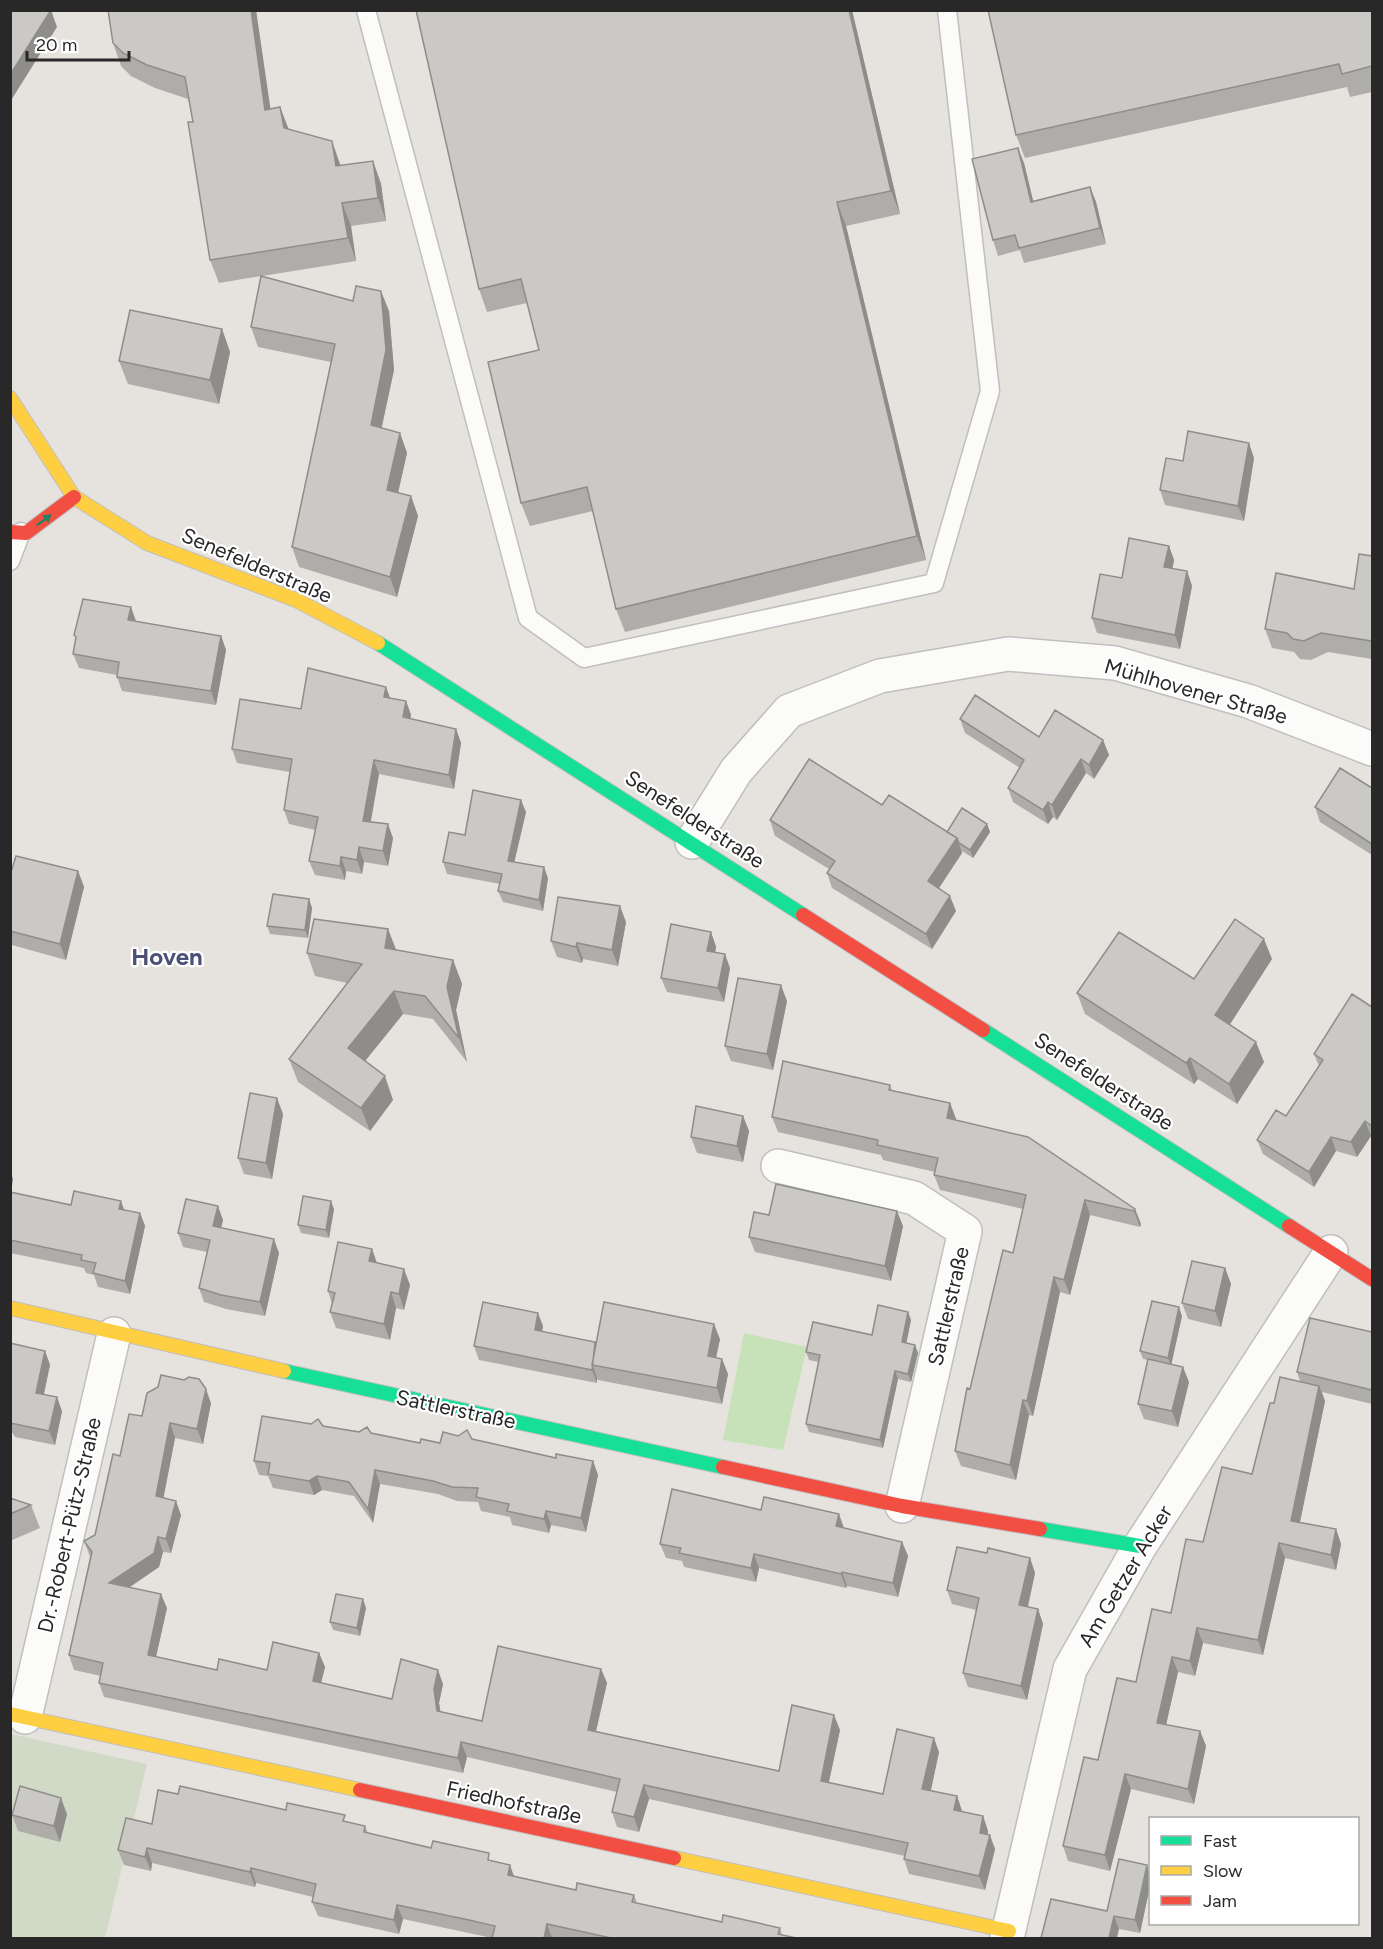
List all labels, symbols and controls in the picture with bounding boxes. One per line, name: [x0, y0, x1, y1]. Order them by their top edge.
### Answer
scale bar: [27, 24, 129, 62]
text: 20 m: [36, 34, 77, 56]
one-way arrow: [36, 513, 52, 526]
street label: Senefelderstraße: [178, 522, 336, 608]
street label: Mühlhovener Straße: [1102, 653, 1290, 729]
street label: Senefelderstraße: [621, 765, 769, 873]
district label: Hoven: [131, 942, 203, 971]
street label: Senefelderstraße: [1030, 1027, 1178, 1135]
street label: Sattlerstraße: [922, 1244, 974, 1368]
street label: Sattlerstraße: [394, 1384, 518, 1434]
street label: Dr.-Robert-Pütz-Straße: [32, 1415, 106, 1635]
street label: Am Getzer Acker: [1073, 1501, 1177, 1651]
street label: Friedhofstraße: [444, 1775, 584, 1829]
legend: [1149, 1817, 1359, 1925]
text: Fast: [1203, 1830, 1237, 1852]
text: Slow: [1203, 1860, 1242, 1882]
text: Jam: [1203, 1890, 1237, 1912]

